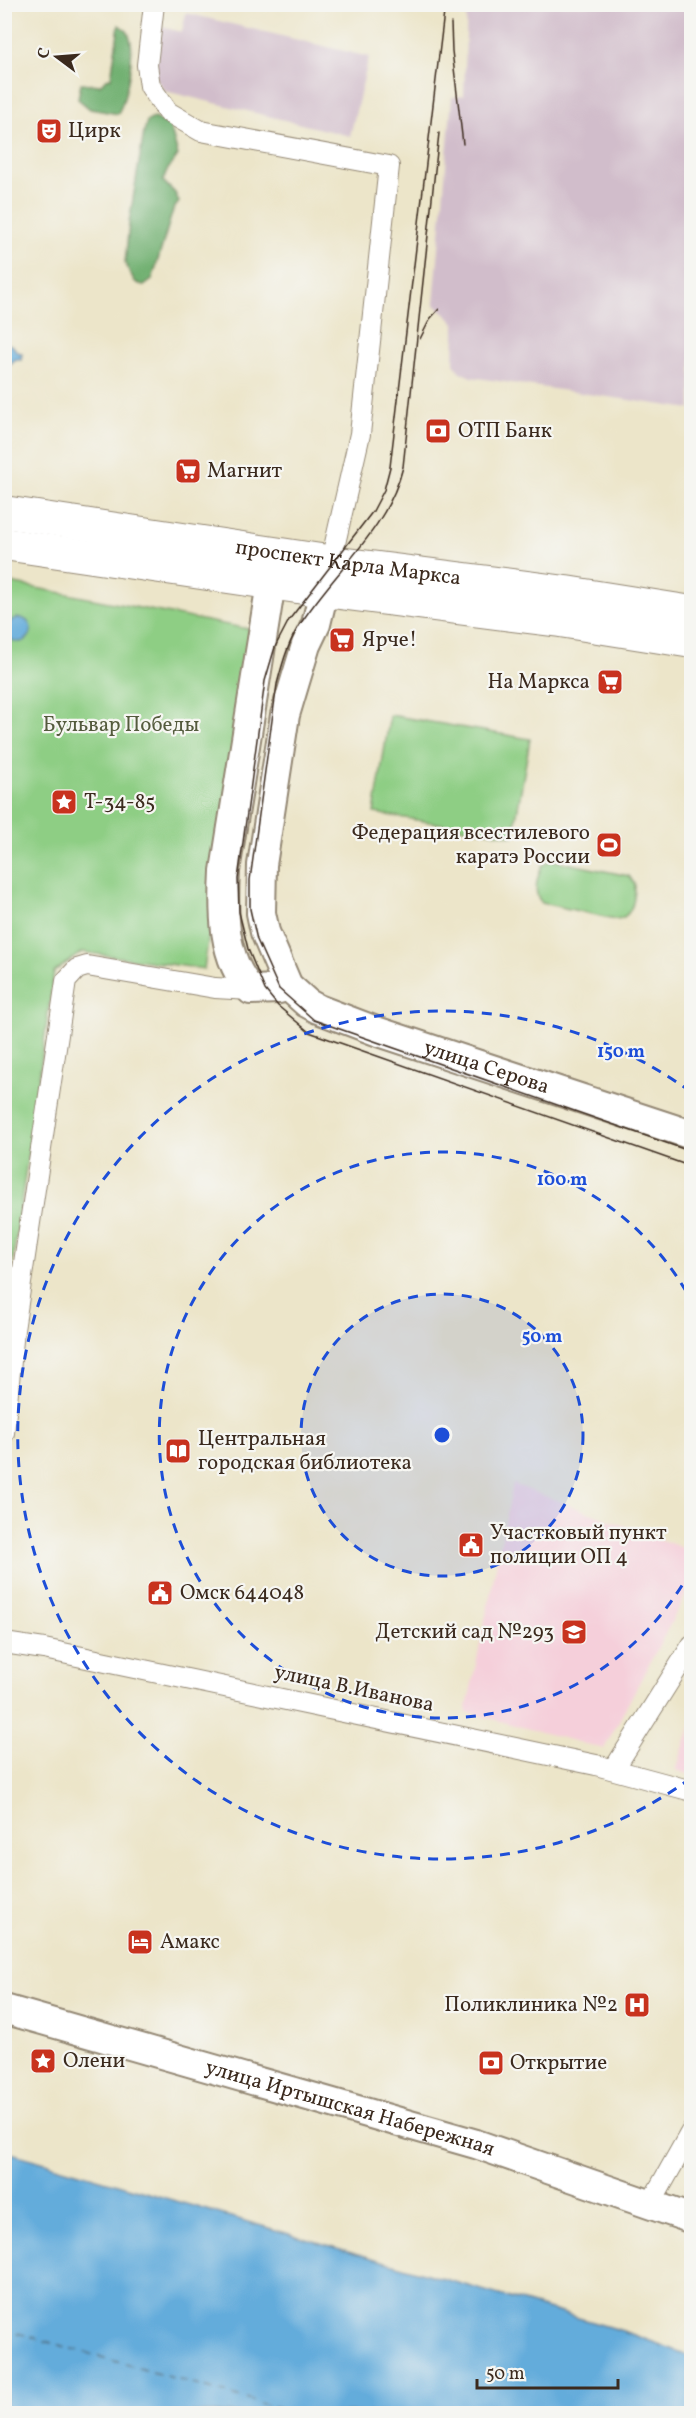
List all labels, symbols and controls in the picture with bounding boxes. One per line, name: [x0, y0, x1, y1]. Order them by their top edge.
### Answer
north arrow: [27, 27, 87, 87]
text: С: [33, 45, 56, 61]
theatre icon: Цирк: [34, 116, 64, 146]
place label: Цирк: [68, 117, 121, 146]
bank icon: ОТП Банк: [423, 416, 453, 446]
place label: ОТП Банк: [458, 417, 552, 446]
supermarket icon: Магнит: [173, 456, 203, 486]
place label: Магнит: [207, 457, 283, 486]
street label: проспект Карла Маркса: [233, 533, 463, 593]
supermarket icon: Ярче!: [327, 625, 357, 655]
place label: Ярче!: [362, 626, 417, 655]
supermarket icon: На Маркса: [595, 667, 625, 697]
place label: На Маркса: [487, 668, 590, 697]
park label: Бульвар Победы: [43, 711, 199, 740]
place icon: Т-34-85: [49, 787, 79, 817]
place label: Т-34-85: [84, 788, 155, 817]
place label: Федерация всестилевого каратэ России: [352, 819, 590, 872]
sports icon: Федерация всестилевого каратэ России: [594, 830, 624, 860]
street label: улица Серова: [420, 1033, 553, 1102]
text: 150 m: [597, 1040, 645, 1065]
text: 100 m: [537, 1168, 587, 1193]
text: 50 m: [522, 1325, 562, 1350]
place label: Центральная городская библиотека: [198, 1425, 412, 1478]
centre of rings: [432, 1425, 452, 1445]
library icon: Центральная городская библиотека: [163, 1436, 193, 1466]
place label: Участковый пункт полиции ОП 4: [490, 1519, 667, 1572]
public building icon: Участковый пункт полиции ОП 4: [456, 1530, 486, 1560]
public building icon: Омск 644048: [145, 1578, 175, 1608]
place label: Омск 644048: [180, 1579, 304, 1608]
school or university icon: Детский сад №293: [559, 1617, 589, 1647]
place label: Детский сад №293: [375, 1618, 554, 1647]
street label: улица В.Иванова: [271, 1658, 437, 1720]
hotel icon: Амакс: [125, 1927, 155, 1957]
place label: Амакс: [160, 1928, 220, 1957]
hospital icon: Поликлиника №2: [622, 1990, 652, 2020]
place label: Поликлиника №2: [444, 1991, 618, 2020]
place icon: Олени: [28, 2046, 58, 2076]
place label: Олени: [63, 2047, 126, 2076]
bank icon: Открытие: [476, 2048, 506, 2078]
place label: Открытие: [510, 2049, 607, 2078]
street label: улица Иртышская Набережная: [202, 2053, 499, 2164]
scale bar: [477, 2352, 618, 2390]
text: 50 m: [486, 2362, 525, 2387]

